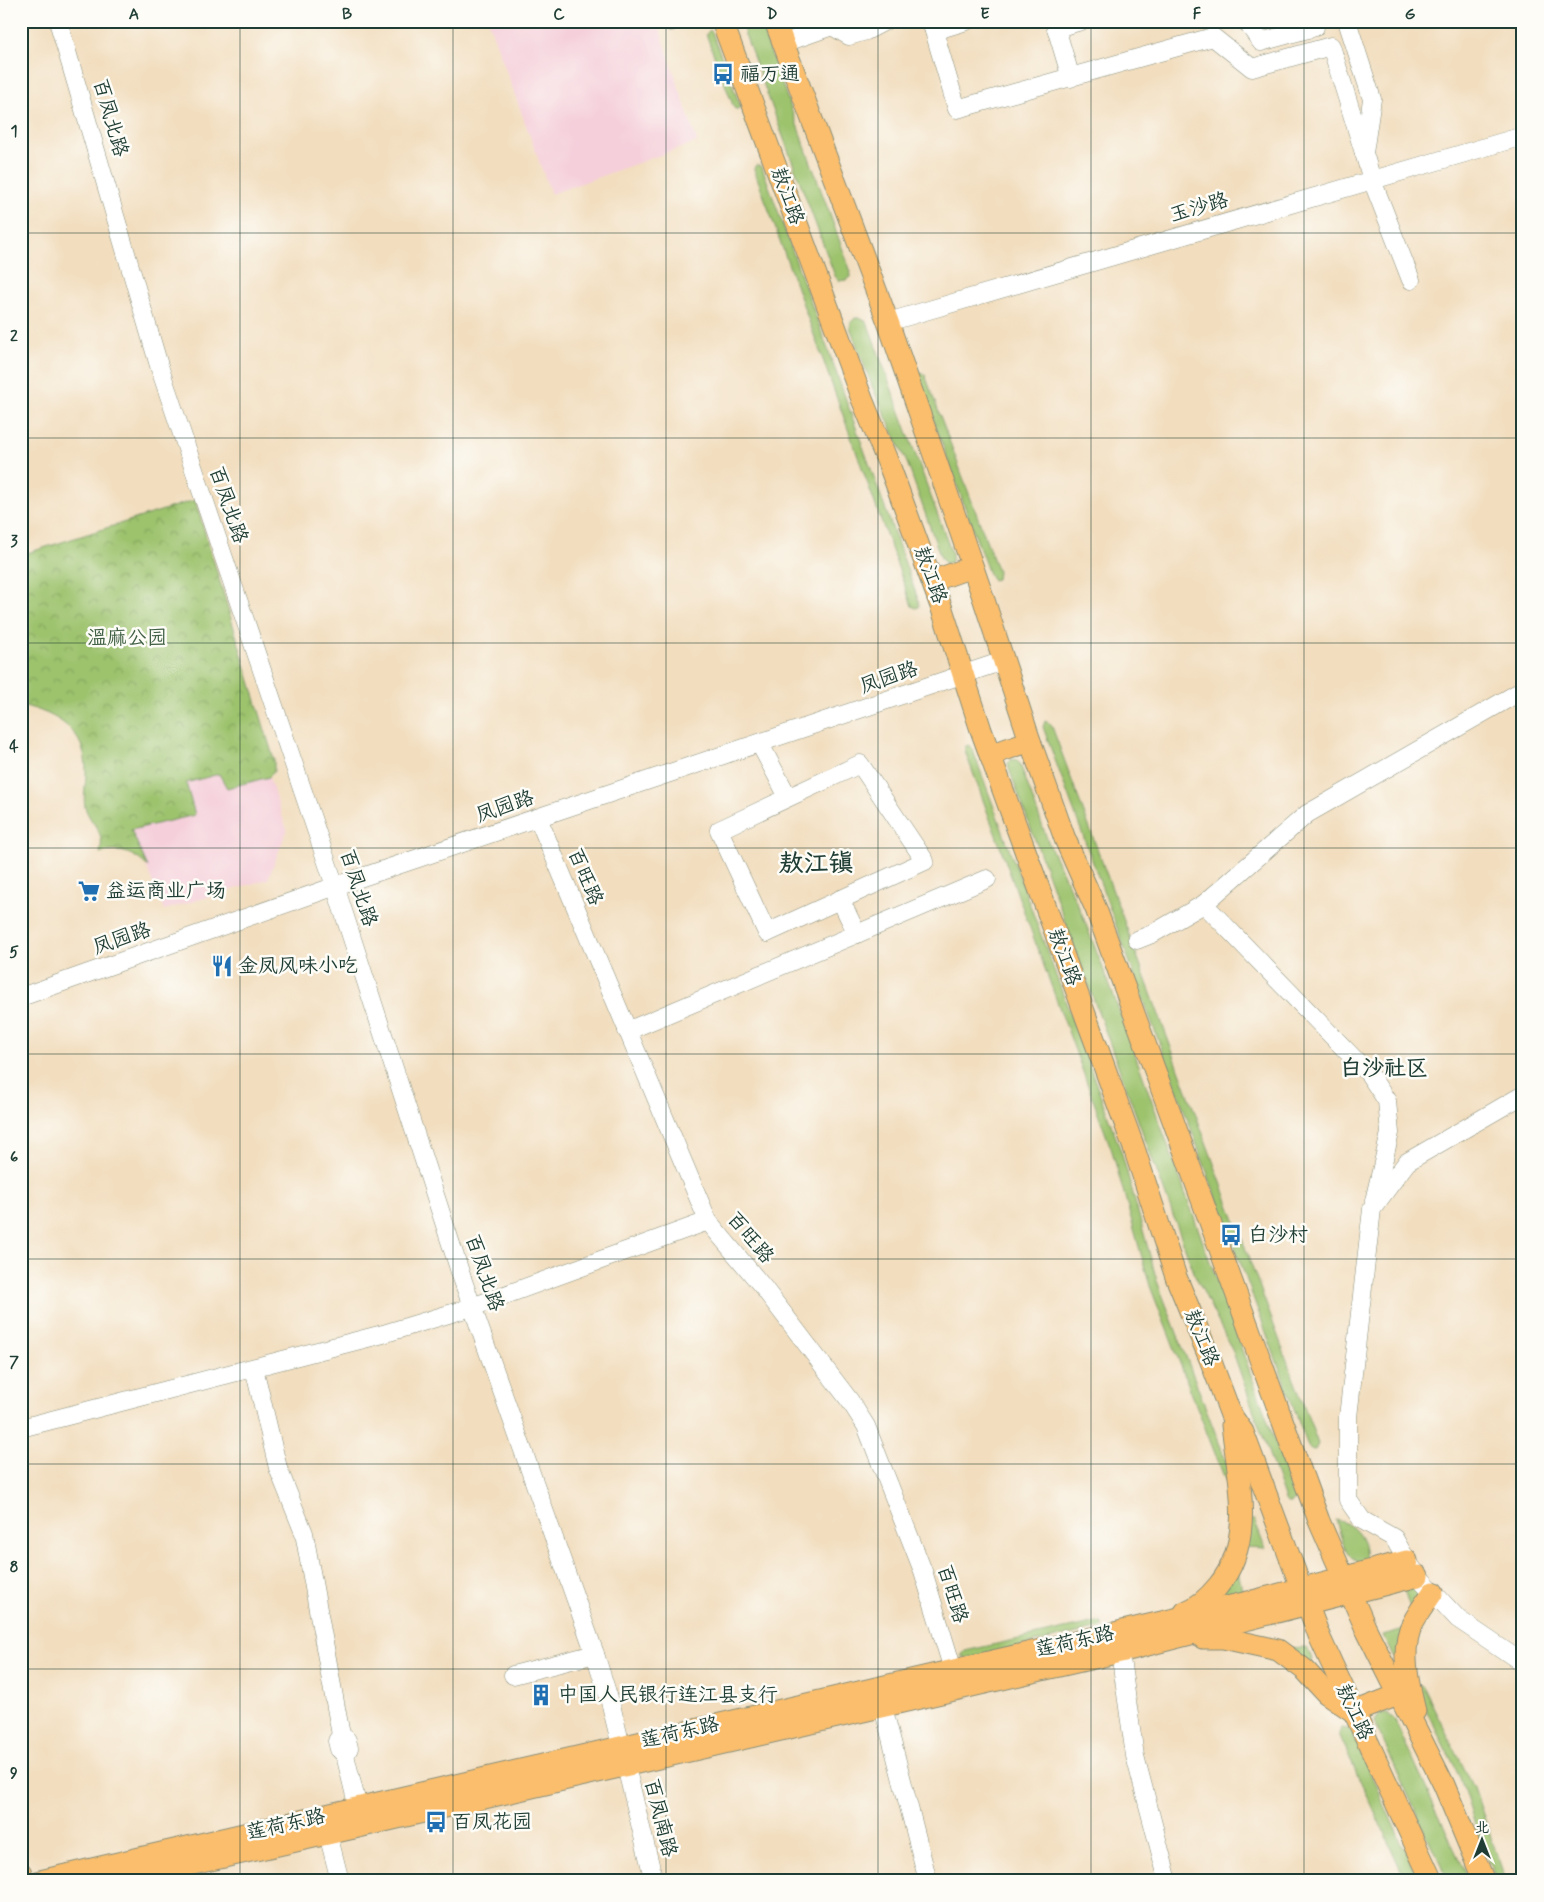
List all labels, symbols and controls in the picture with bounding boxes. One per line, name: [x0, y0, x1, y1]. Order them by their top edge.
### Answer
text: A: [129, 4, 139, 25]
text: B: [342, 4, 352, 25]
text: C: [553, 4, 565, 25]
text: D: [766, 4, 778, 25]
text: E: [980, 4, 990, 25]
text: F: [1193, 4, 1202, 25]
text: G: [1405, 4, 1416, 25]
bus stop icon: 福万通: [710, 61, 736, 87]
place label: 福万通: [740, 61, 800, 88]
street label: 百凤北路: [86, 76, 134, 161]
text: 1: [10, 121, 18, 142]
street label: 敖江路: [764, 163, 810, 230]
street label: 玉沙路: [1166, 186, 1233, 229]
text: 2: [10, 326, 18, 347]
street label: 百凤北路: [202, 463, 254, 548]
text: 3: [10, 531, 18, 552]
street label: 敖江路: [907, 542, 953, 609]
park label: 温麻公园: [87, 625, 167, 652]
street label: 凤园路: [856, 655, 923, 701]
text: 4: [9, 736, 19, 757]
street label: 凤园路: [472, 784, 539, 830]
street label: 百旺路: [561, 844, 610, 911]
street label: 百凤北路: [333, 846, 384, 931]
district label: 敖江镇: [778, 848, 854, 881]
supermarket icon: 益运商业广场: [76, 878, 102, 904]
place label: 益运商业广场: [106, 878, 226, 905]
street label: 凤园路: [89, 916, 156, 962]
street label: 敖江路: [1041, 924, 1087, 991]
text: 5: [9, 942, 19, 963]
restaurant icon: 金凤风味小吃: [209, 953, 235, 979]
place label: 金凤风味小吃: [238, 953, 358, 980]
district label: 白沙社区: [1340, 1055, 1428, 1083]
text: 6: [10, 1147, 18, 1168]
street label: 百旺路: [720, 1206, 780, 1270]
bus stop icon: 白沙村: [1218, 1222, 1244, 1248]
place label: 白沙村: [1248, 1222, 1308, 1249]
street label: 百凤北路: [458, 1231, 510, 1316]
street label: 敖江路: [1177, 1305, 1225, 1372]
text: 7: [9, 1352, 19, 1373]
text: 8: [9, 1557, 19, 1578]
street label: 百旺路: [930, 1561, 974, 1628]
street label: 莲荷东路: [1033, 1620, 1118, 1664]
street label: 敖江路: [1329, 1679, 1379, 1746]
building icon: 中国人民银行连江县支行: [528, 1682, 554, 1708]
place label: 中国人民银行连江县支行: [558, 1682, 778, 1709]
street label: 莲荷东路: [638, 1711, 723, 1755]
text: 9: [10, 1763, 18, 1784]
street label: 百凤南路: [637, 1776, 683, 1861]
street label: 莲荷东路: [244, 1803, 329, 1847]
bus stop icon: 百凤花园: [423, 1809, 449, 1835]
place label: 百凤花园: [452, 1809, 532, 1836]
north arrow: [1456, 1814, 1506, 1864]
text: 北: [1475, 1819, 1489, 1837]

